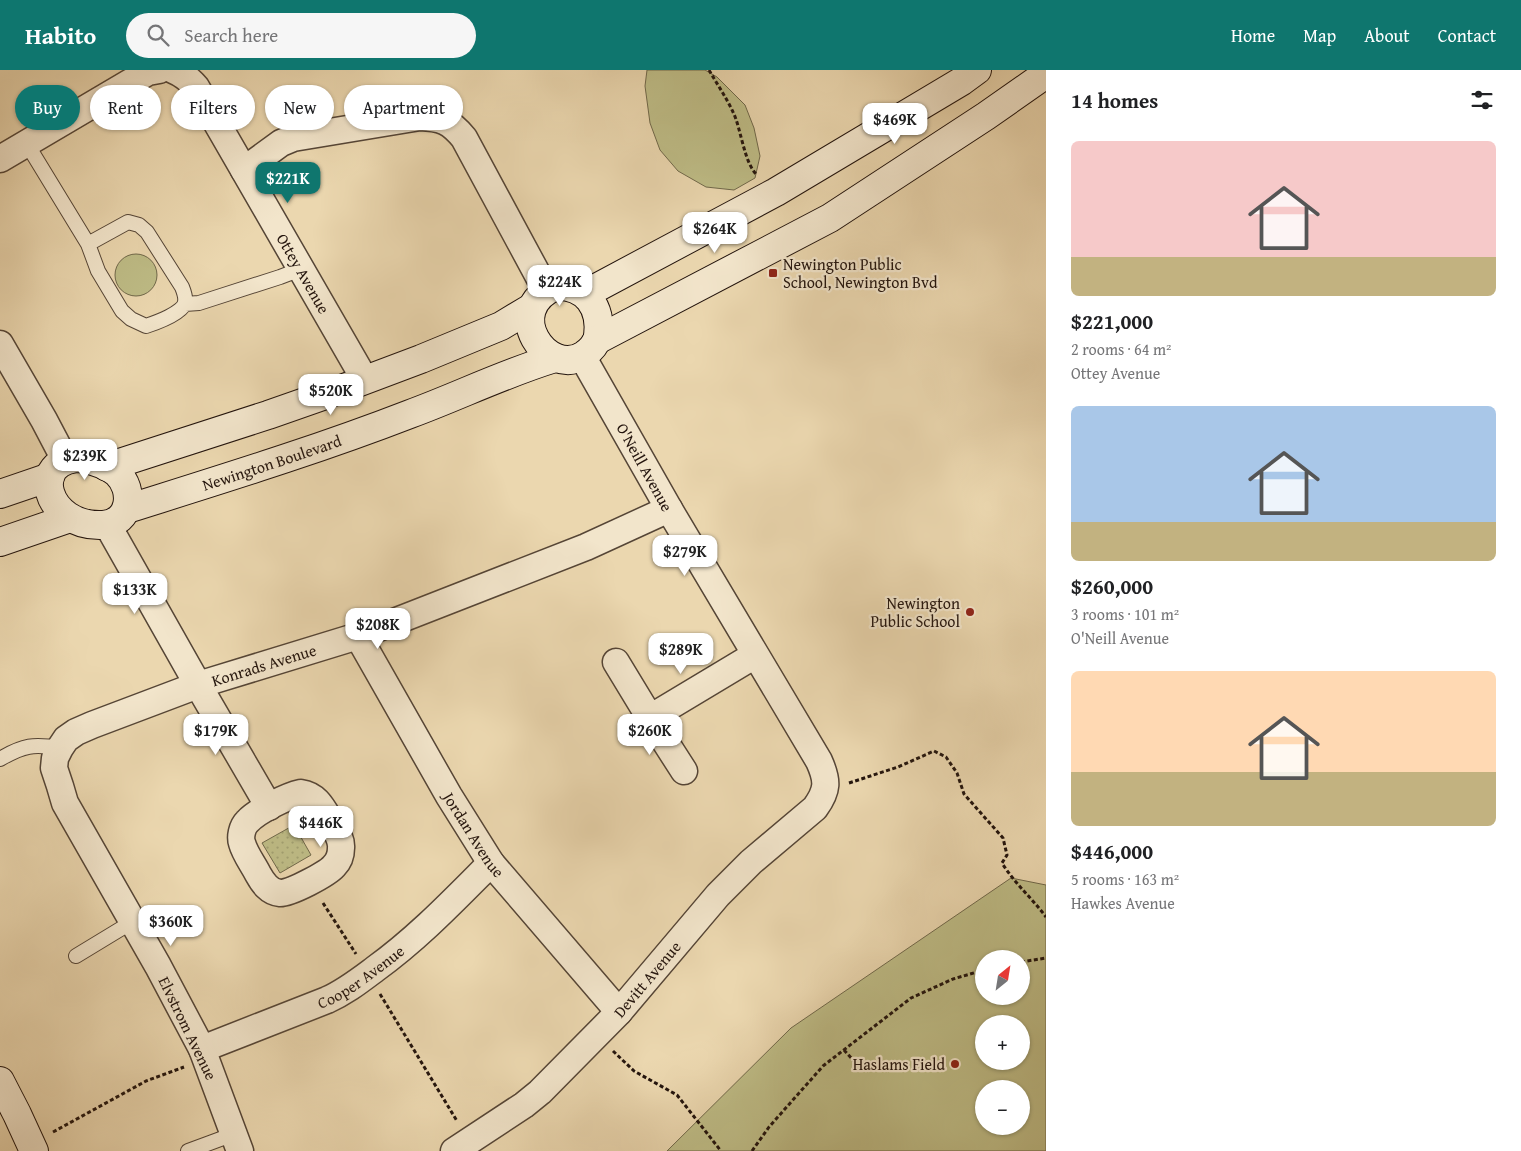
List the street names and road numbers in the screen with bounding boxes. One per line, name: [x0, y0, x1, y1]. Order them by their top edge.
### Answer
street label: Ottey Avenue: [271, 229, 336, 318]
street label: O'Neill Avenue: [611, 418, 679, 516]
street label: Newington Boulevard: [199, 428, 345, 497]
street label: Konrads Avenue: [209, 638, 319, 692]
street label: Jordan Avenue: [436, 786, 510, 883]
street label: Devitt Avenue: [607, 935, 686, 1023]
street label: Cooper Avenue: [314, 939, 409, 1015]
street label: Elvstrom Avenue: [152, 972, 224, 1084]

